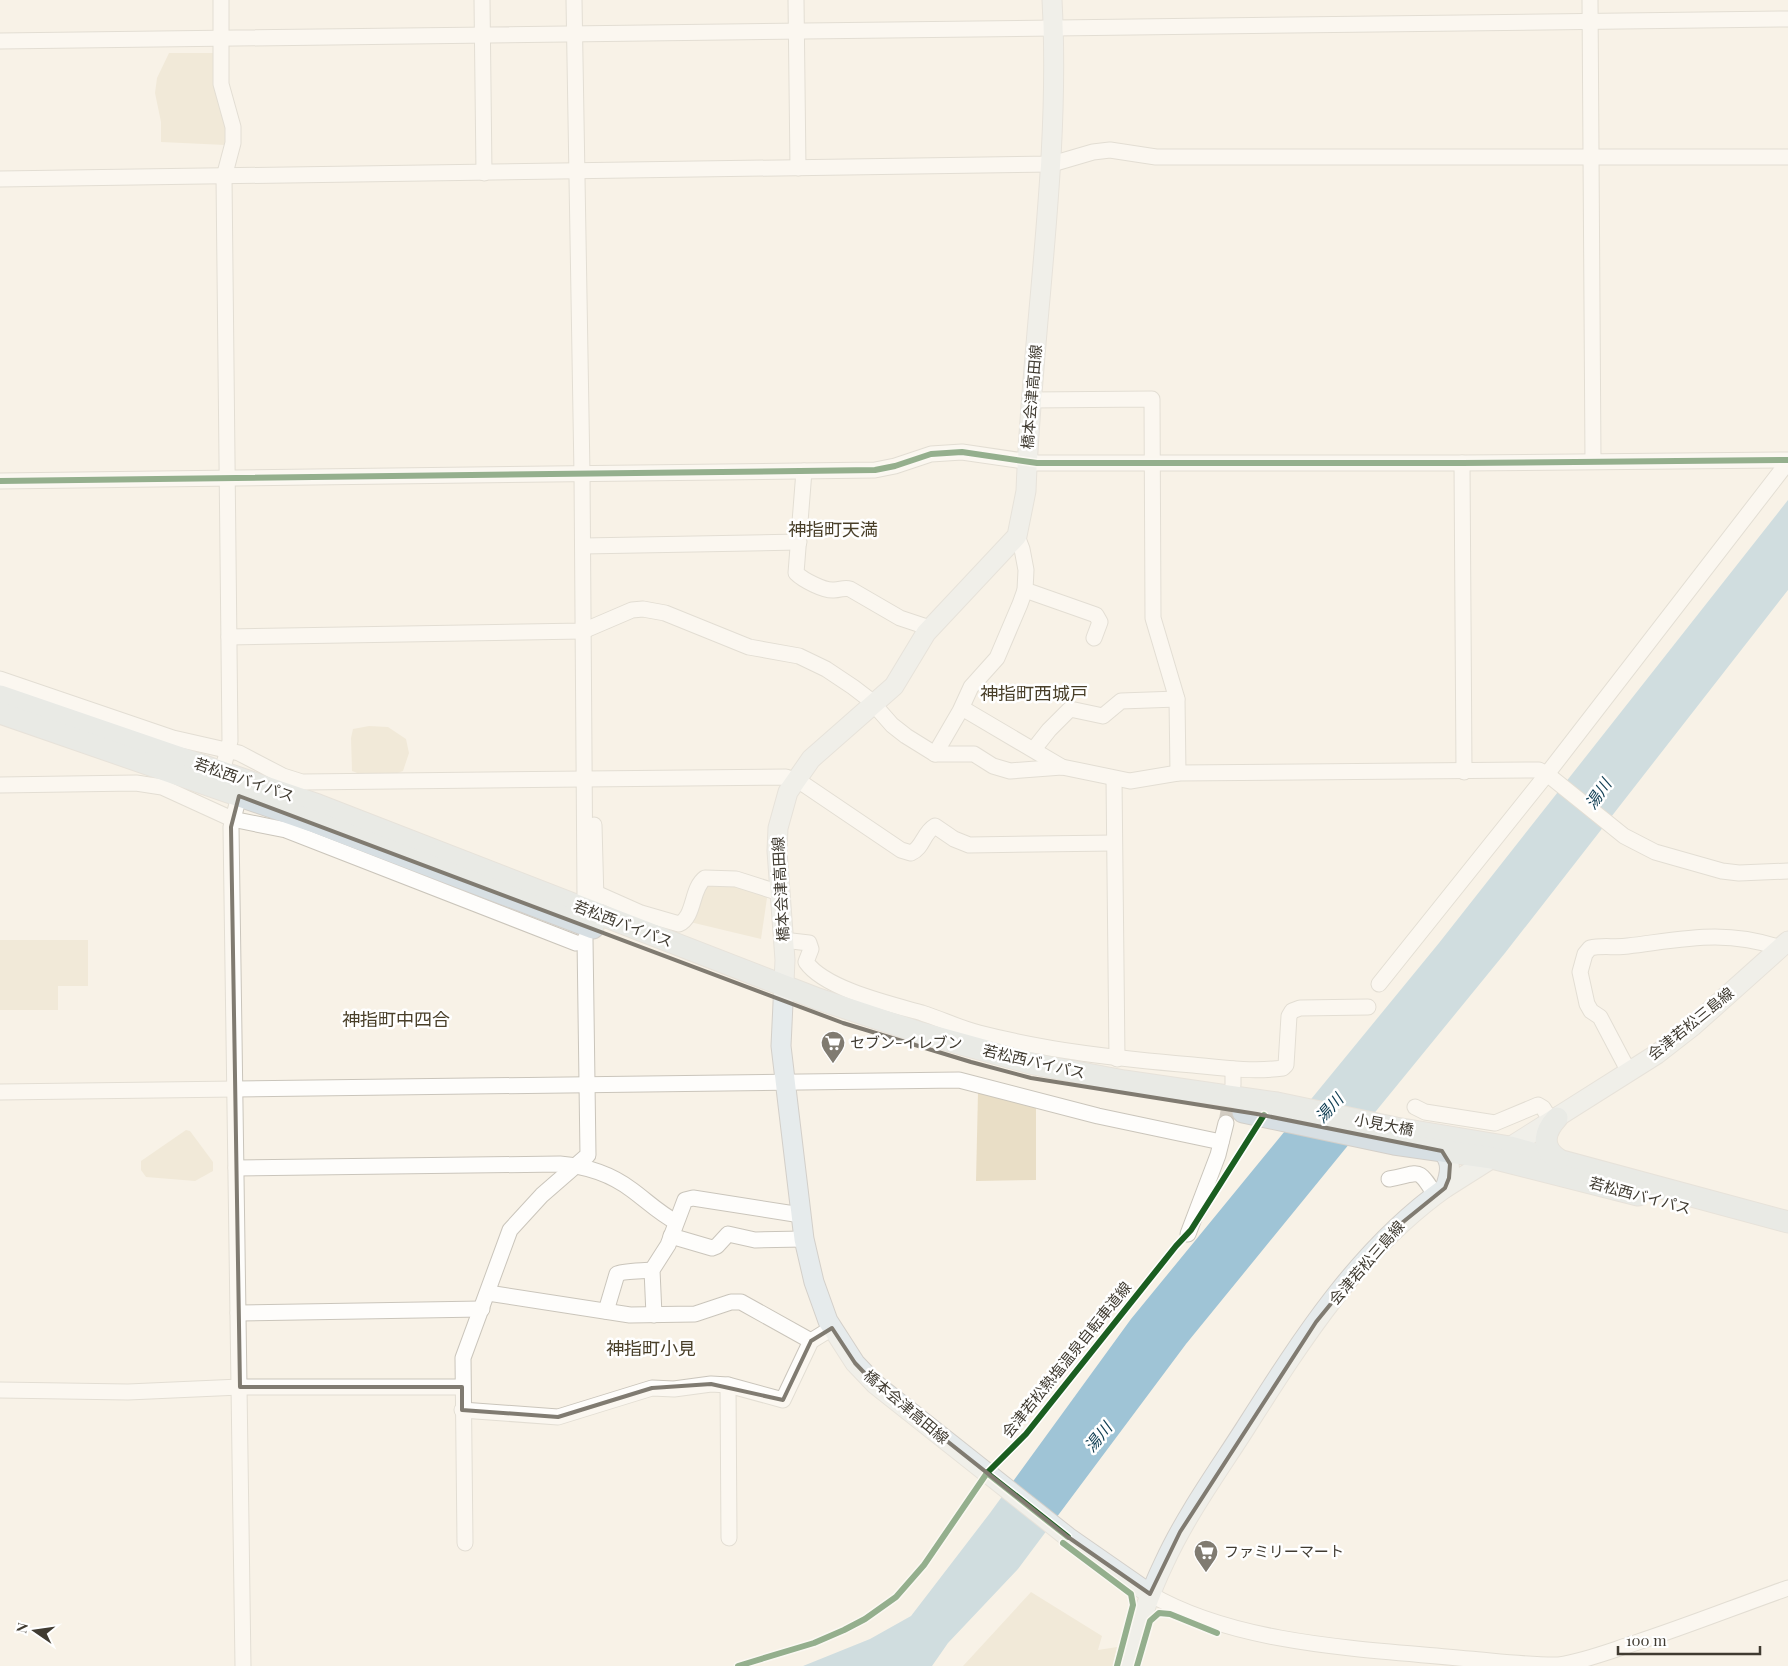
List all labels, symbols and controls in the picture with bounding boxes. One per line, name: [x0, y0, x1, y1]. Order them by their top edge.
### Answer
street label: 橋本会津高田線: [1016, 344, 1046, 450]
district label: 神指町天満: [788, 517, 878, 541]
district label: 神指町西城戸: [980, 681, 1088, 705]
street label: 若松西バイパス: [192, 753, 297, 806]
water label: 湯川: [1580, 773, 1616, 813]
street label: 橋本会津高田線: [767, 836, 793, 942]
street label: 若松西バイパス: [571, 895, 676, 951]
street label: 会津若松三島線: [1643, 982, 1737, 1064]
district label: 神指町中四合: [342, 1007, 450, 1031]
supermarket icon: セブン-イレブン: [820, 1030, 846, 1064]
place label: セブン-イレブン: [850, 1032, 963, 1052]
street label: 若松西バイパス: [981, 1040, 1087, 1083]
water label: 湯川: [1310, 1087, 1348, 1127]
street label: 小見大橋: [1353, 1108, 1416, 1140]
street label: 若松西バイパス: [1587, 1172, 1693, 1218]
street label: 会津若松三島線: [1324, 1216, 1408, 1309]
street label: 会津若松熱塩温泉自転車道線: [997, 1277, 1135, 1441]
district label: 神指町小見: [606, 1336, 696, 1360]
street label: 橋本会津高田線: [860, 1365, 953, 1448]
water label: 湯川: [1079, 1416, 1117, 1456]
supermarket icon: ファミリーマート: [1193, 1539, 1219, 1573]
place label: ファミリーマート: [1224, 1541, 1344, 1561]
north arrow: [10, 1606, 60, 1656]
text: N: [11, 1621, 32, 1635]
scale bar: [1618, 1624, 1760, 1656]
text: 100 m: [1626, 1630, 1667, 1650]

